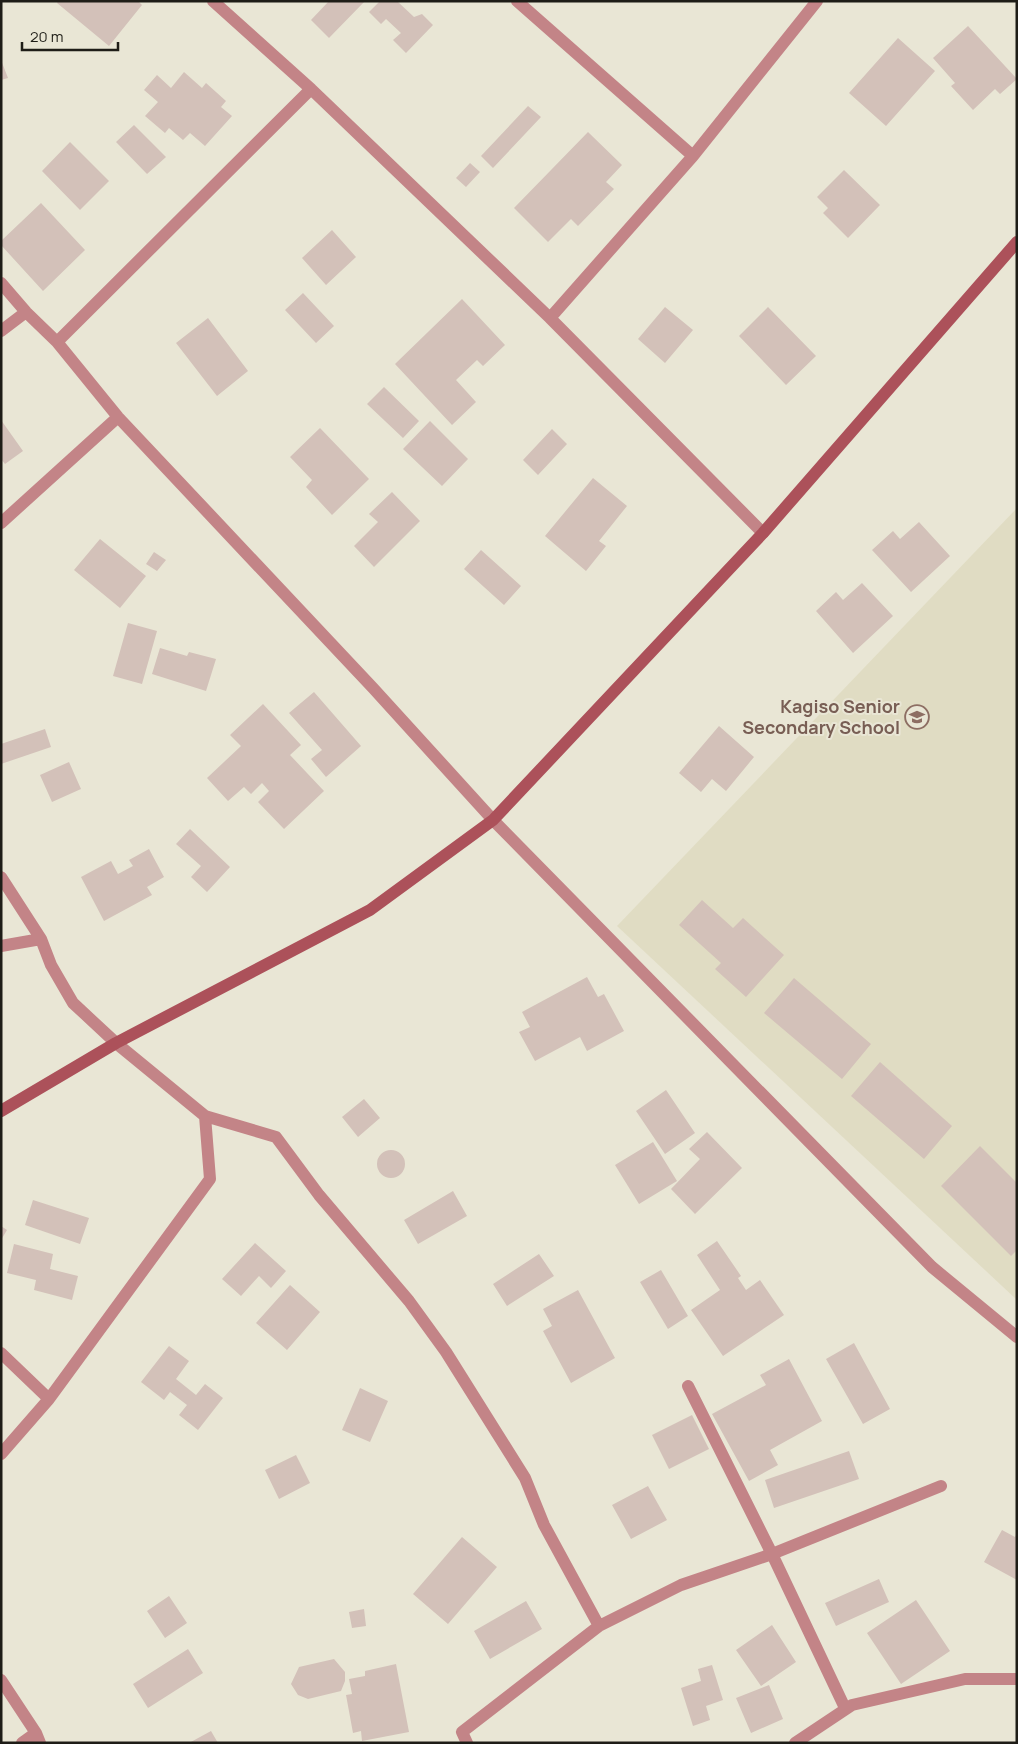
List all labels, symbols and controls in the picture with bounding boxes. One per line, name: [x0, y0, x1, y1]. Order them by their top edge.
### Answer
scale bar: [22, 20, 119, 52]
text: 20 m: [30, 26, 63, 47]
place label: Kagiso Senior Secondary School: [742, 694, 900, 739]
school or university icon: Kagiso Senior Secondary School: [904, 704, 930, 730]

